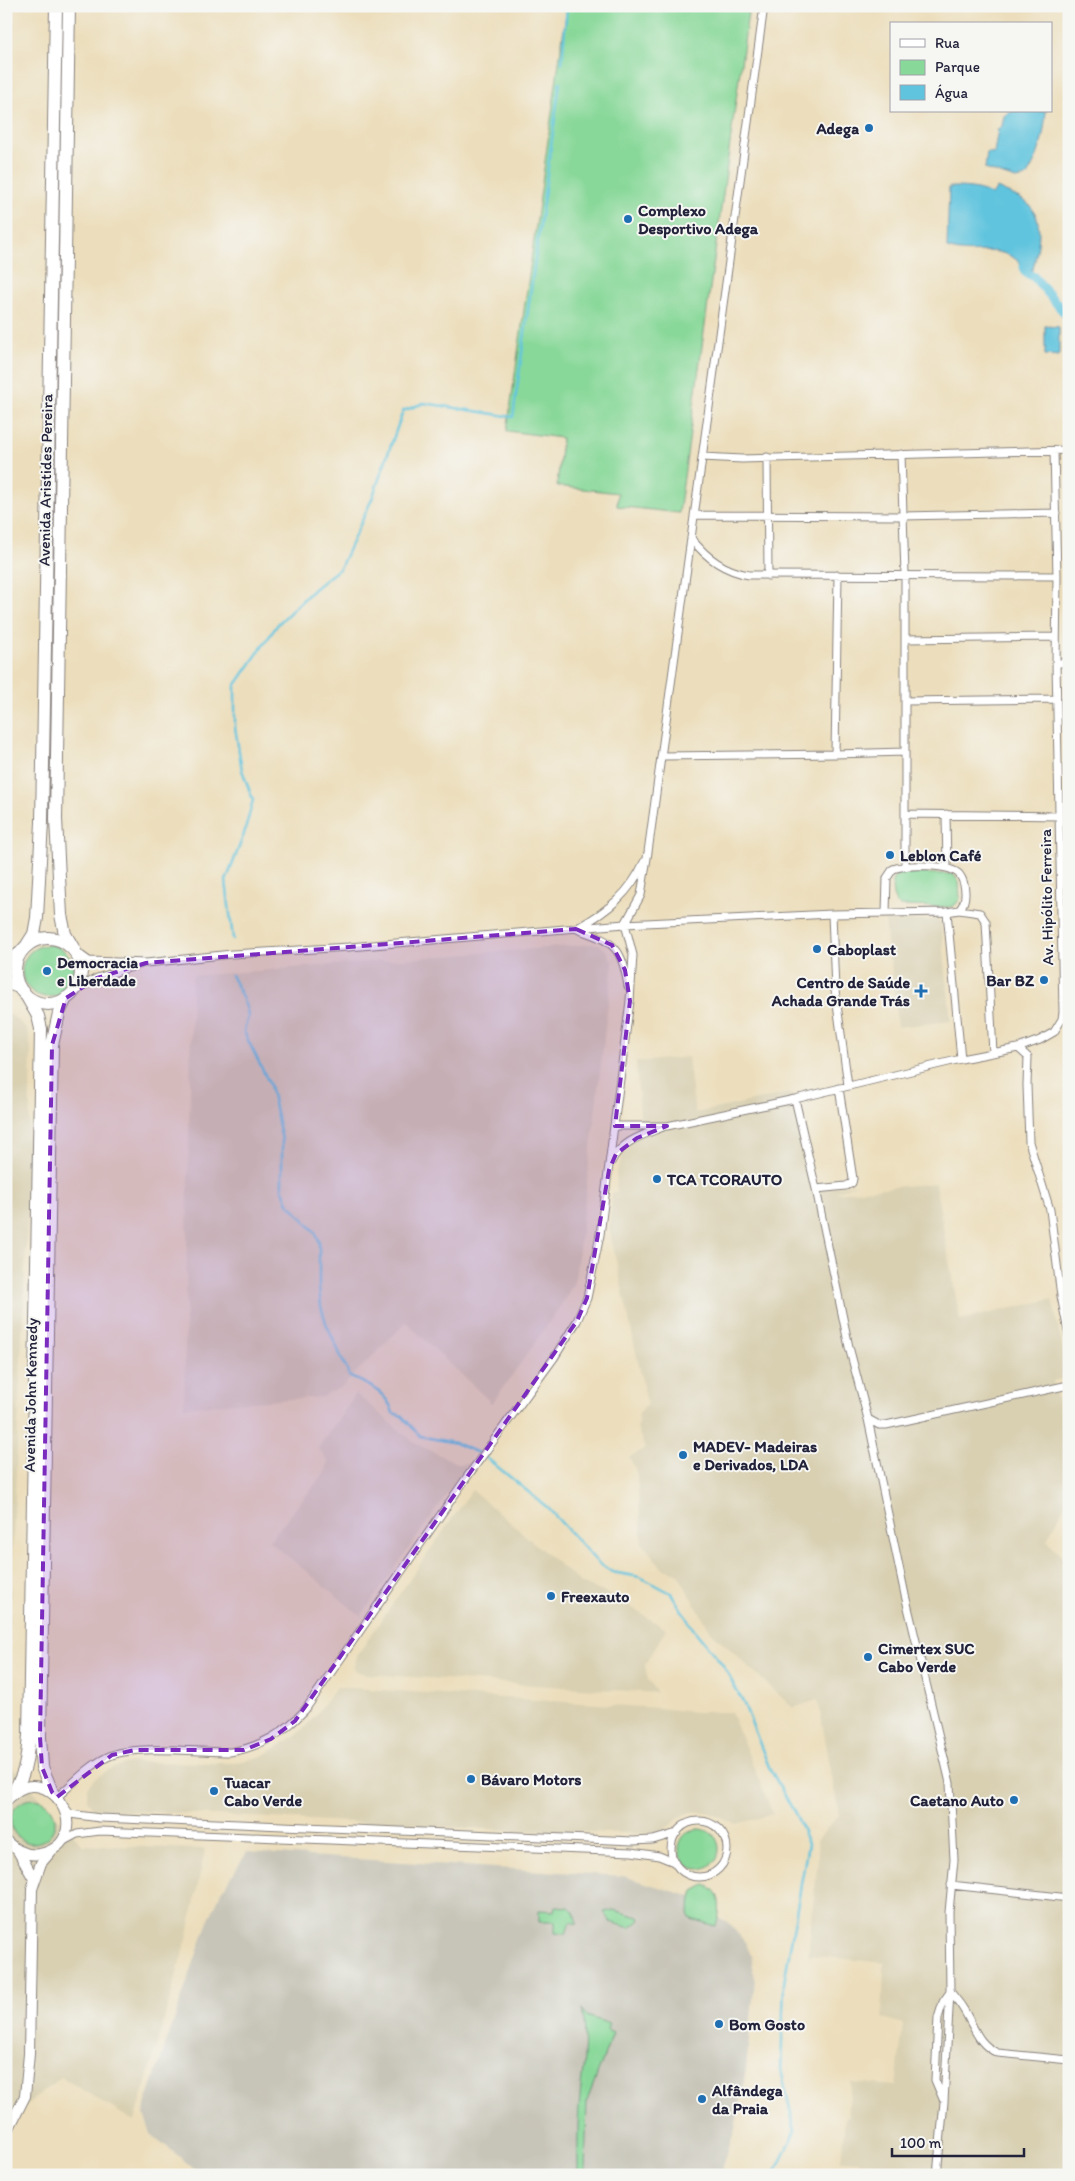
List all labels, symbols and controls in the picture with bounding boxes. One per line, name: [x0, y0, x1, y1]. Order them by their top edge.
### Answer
legend: [890, 22, 1052, 112]
text: Rua: [935, 34, 960, 52]
text: Parque: [935, 58, 980, 76]
text: Água: [935, 84, 969, 102]
place label: Adega: [815, 119, 859, 139]
marker: Adega: [863, 122, 875, 134]
place label: Complexo Desportivo Adega: [638, 201, 759, 239]
marker: Complexo Desportivo Adega: [622, 213, 634, 225]
street label: Avenida Aristides Pereira: [34, 393, 57, 566]
street label: Av. Hipólito Ferreira: [1036, 828, 1057, 965]
place label: Leblon Café: [900, 846, 982, 865]
marker: Leblon Café: [884, 849, 896, 861]
place label: Caboplast: [827, 940, 896, 960]
marker: Caboplast: [811, 943, 823, 955]
place label: Democracia e Liberdade: [57, 953, 138, 990]
marker: Democracia e Liberdade: [41, 965, 53, 977]
place label: Bar BZ: [986, 971, 1035, 990]
place label: Centro de Saúde Achada Grande Trás: [771, 973, 910, 1010]
marker: Bar BZ: [1038, 974, 1050, 986]
marker: Centro de Saúde Achada Grande Trás: [914, 984, 928, 998]
place label: TCA TCORAUTO: [666, 1170, 783, 1189]
marker: TCA TCORAUTO: [651, 1173, 663, 1185]
street label: Avenida John Kennedy: [20, 1317, 41, 1472]
place label: MADEV- Madeiras e Derivados, LDA: [693, 1437, 817, 1474]
marker: MADEV- Madeiras e Derivados, LDA: [677, 1449, 689, 1461]
place label: Freexauto: [561, 1587, 630, 1606]
marker: Freexauto: [545, 1590, 557, 1602]
place label: Cimertex SUC Cabo Verde: [878, 1639, 975, 1676]
marker: Cimertex SUC Cabo Verde: [862, 1651, 874, 1663]
place label: Bávaro Motors: [481, 1770, 581, 1789]
place label: Tuacar Cabo Verde: [223, 1773, 303, 1810]
marker: Bávaro Motors: [465, 1773, 477, 1785]
marker: Tuacar Cabo Verde: [208, 1785, 220, 1797]
place label: Caetano Auto: [910, 1791, 1004, 1810]
marker: Caetano Auto: [1008, 1794, 1020, 1806]
place label: Bom Gosto: [729, 2015, 805, 2034]
marker: Bom Gosto: [713, 2018, 725, 2030]
place label: Alfândega da Praia: [711, 2081, 783, 2118]
marker: Alfândega da Praia: [696, 2093, 708, 2105]
scale bar: [892, 2126, 1025, 2158]
text: 100 m: [900, 2134, 942, 2152]

